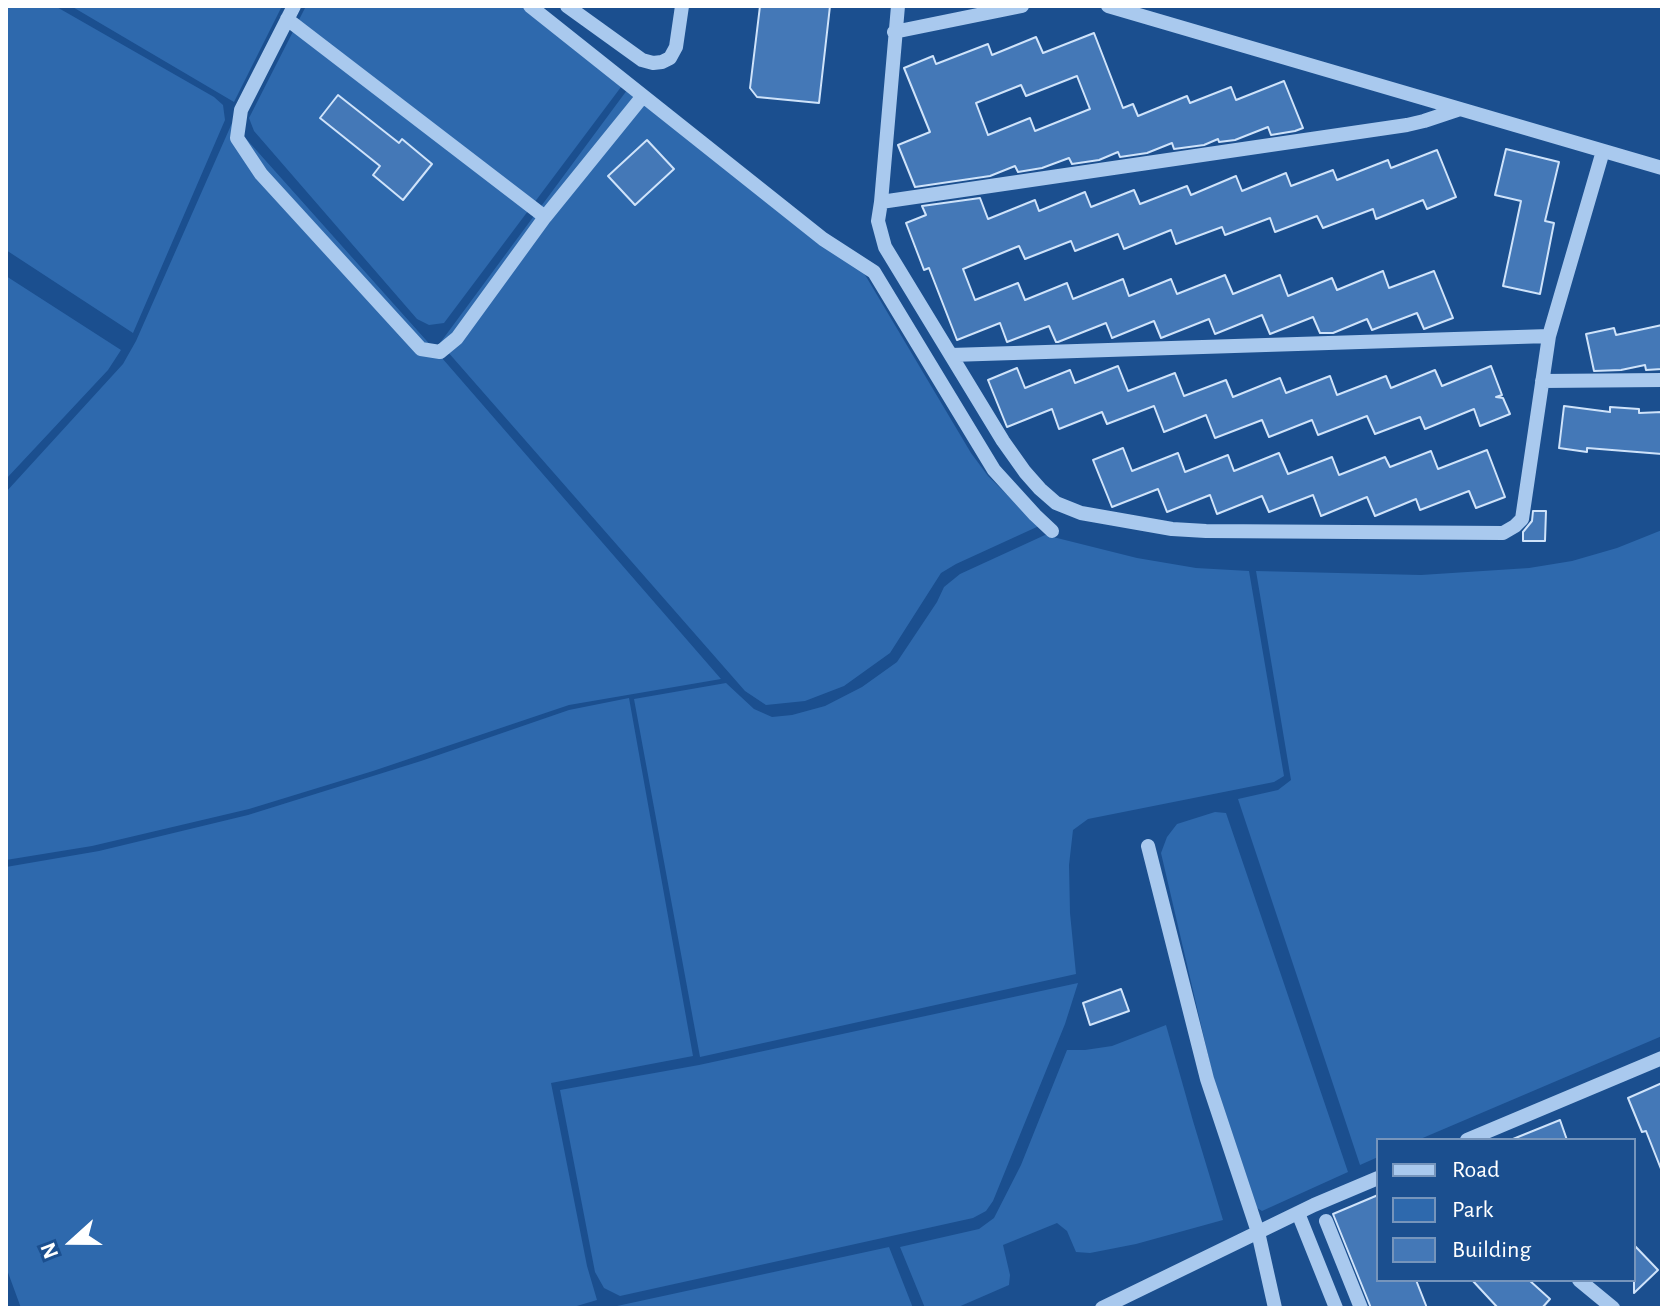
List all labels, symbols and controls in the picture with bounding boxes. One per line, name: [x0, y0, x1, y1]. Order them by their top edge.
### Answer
legend: [1376, 1138, 1636, 1282]
text: Road: [1452, 1158, 1500, 1182]
text: Park: [1452, 1198, 1493, 1222]
north arrow: [32, 1202, 112, 1282]
text: Building: [1452, 1238, 1531, 1262]
text: N: [37, 1240, 63, 1262]

